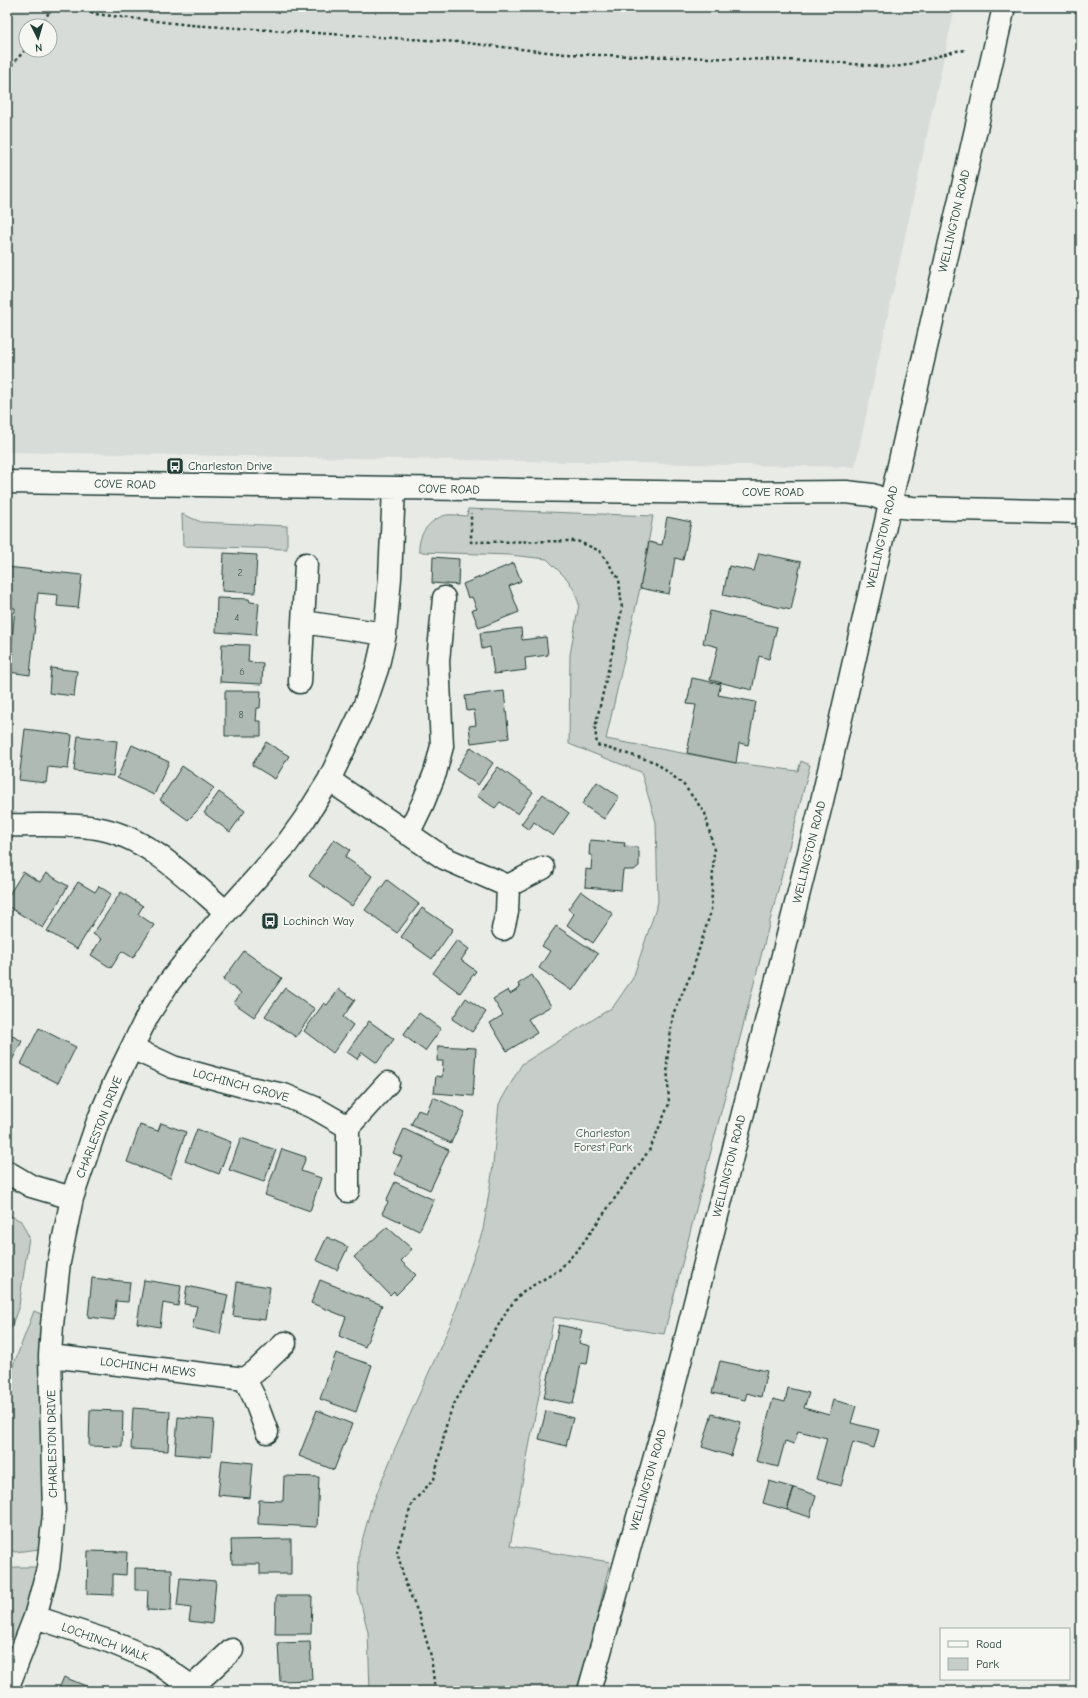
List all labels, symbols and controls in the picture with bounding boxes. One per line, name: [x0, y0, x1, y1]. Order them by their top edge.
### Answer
north arrow: [18, 18, 58, 58]
text: N: [35, 41, 43, 54]
street label: WELLINGTON ROAD: [935, 168, 973, 274]
bus stop icon: Charleston Drive: [165, 456, 185, 476]
place label: Charleston Drive: [188, 459, 272, 473]
street label: COVE ROAD: [94, 476, 156, 492]
street label: COVE ROAD: [418, 481, 480, 497]
street label: WELLINGTON ROAD: [863, 484, 901, 590]
street label: COVE ROAD: [742, 485, 804, 499]
house number: 2: [237, 567, 243, 579]
house number: 4: [235, 612, 240, 624]
house number: 6: [239, 666, 245, 678]
house number: 8: [238, 709, 244, 721]
street label: WELLINGTON ROAD: [789, 799, 829, 905]
bus stop icon: Lochinch Way: [260, 911, 280, 931]
place label: Lochinch Way: [283, 914, 355, 928]
street label: LOCHINCH GROVE: [191, 1065, 291, 1105]
street label: CHARLESTON DRIVE: [73, 1074, 125, 1180]
street label: WELLINGTON ROAD: [709, 1113, 749, 1219]
park label: Charleston Forest Park: [574, 1126, 632, 1154]
street label: LOCHINCH MEWS: [99, 1354, 197, 1380]
street label: CHARLESTON DRIVE: [44, 1390, 60, 1498]
street label: WELLINGTON ROAD: [627, 1427, 669, 1533]
street label: LOCHINCH WALK: [60, 1620, 151, 1664]
legend: [940, 1628, 1070, 1680]
text: Road: [976, 1637, 1002, 1651]
text: Park: [976, 1657, 999, 1671]

